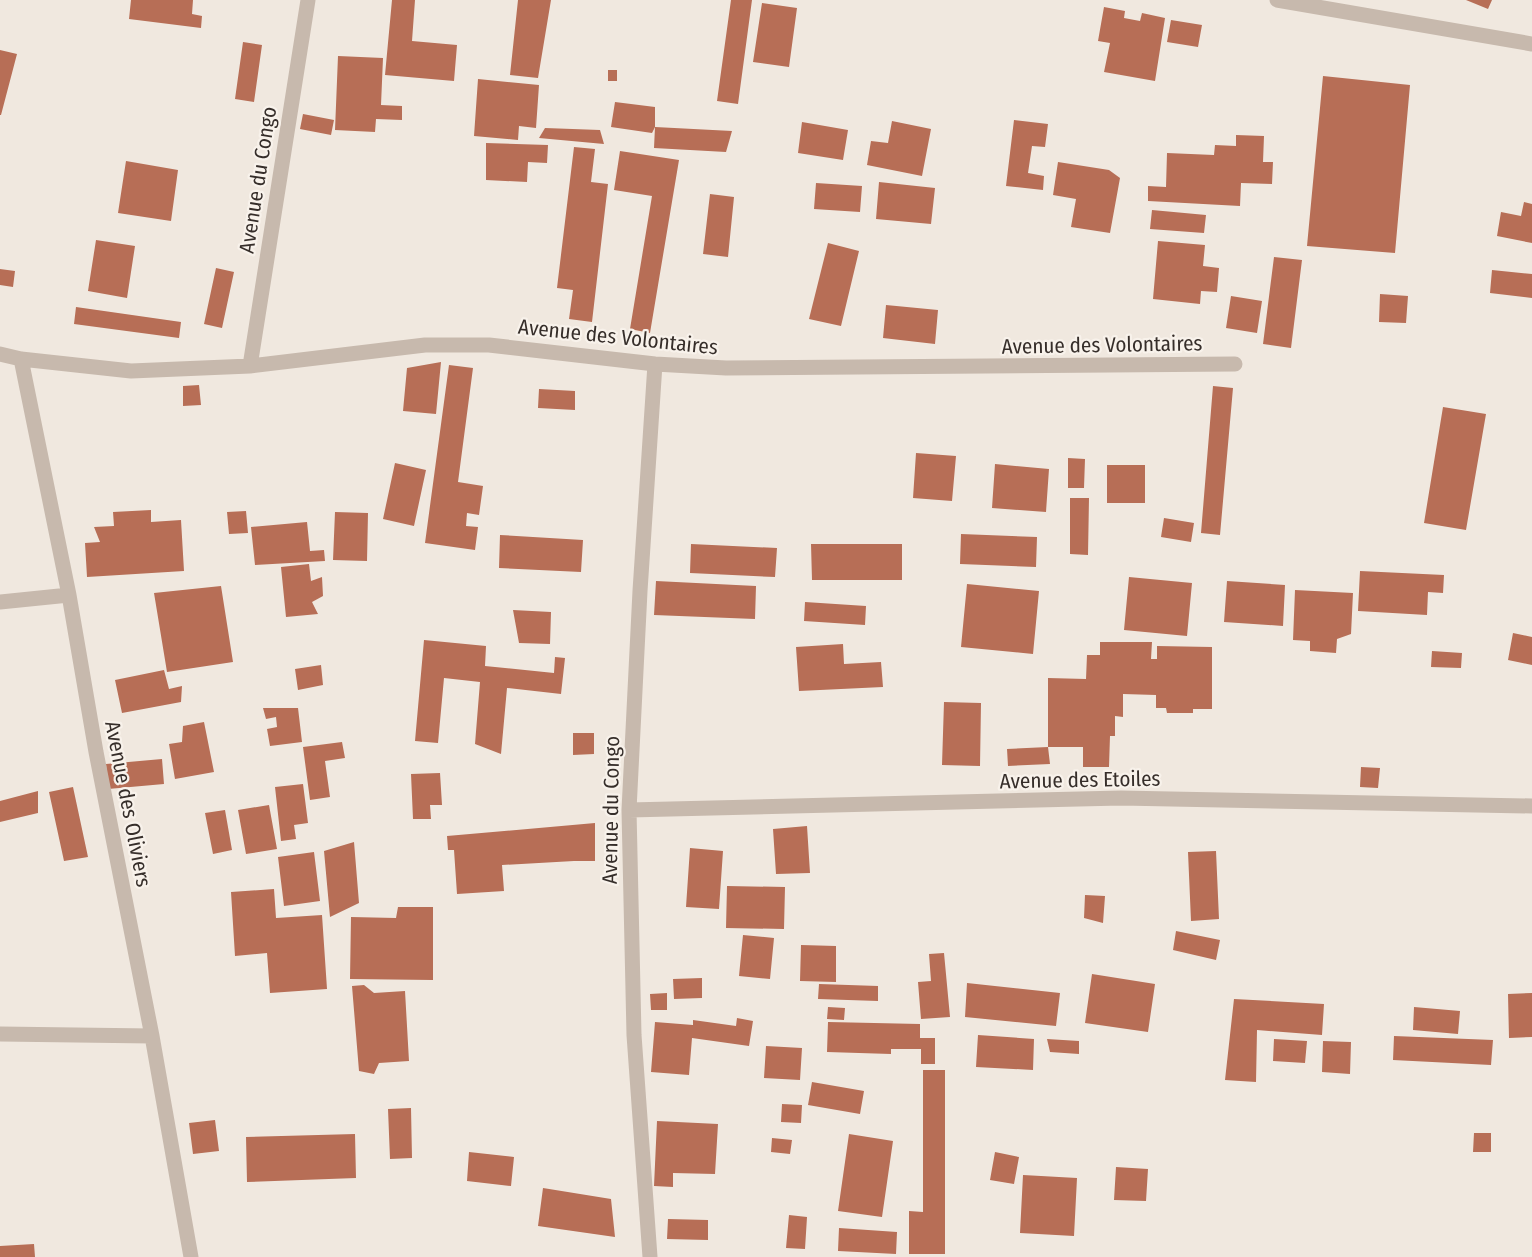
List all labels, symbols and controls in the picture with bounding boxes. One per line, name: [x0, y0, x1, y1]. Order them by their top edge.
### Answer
street label: Avenue du Congo: [234, 105, 282, 255]
street label: Avenue des Volontaires: [517, 314, 719, 360]
street label: Avenue des Volontaires: [1001, 330, 1203, 360]
street label: Avenue des Oliviers: [99, 719, 157, 889]
street label: Avenue du Congo: [597, 736, 625, 884]
street label: Avenue des Etoiles: [999, 766, 1161, 794]

